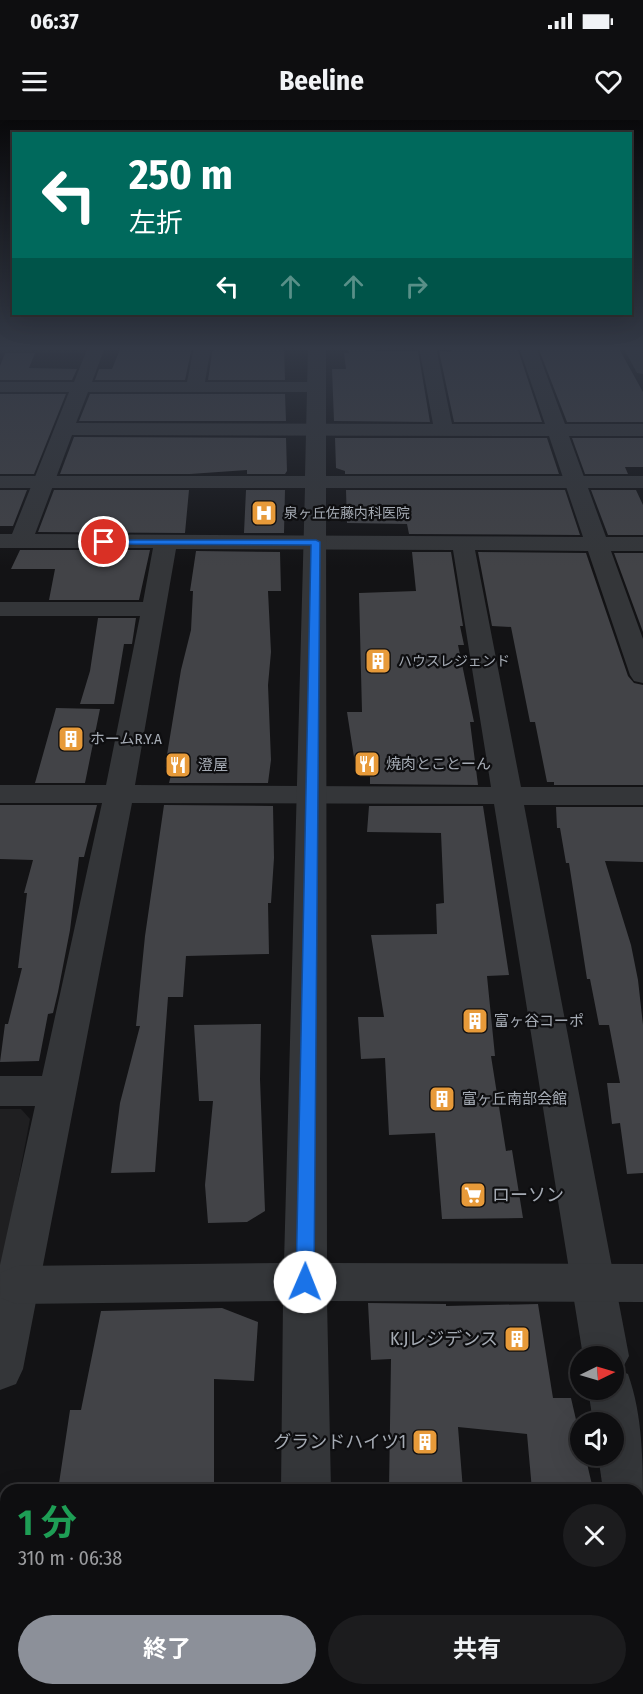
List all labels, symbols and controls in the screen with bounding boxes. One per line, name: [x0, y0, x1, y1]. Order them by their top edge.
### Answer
text: 06:37: [30, 8, 79, 35]
icon: menu: [18, 65, 51, 98]
text: Beeline: [279, 65, 364, 97]
icon: heart: [592, 65, 625, 98]
text: 250 m: [129, 150, 233, 200]
icon: left: [30, 156, 108, 234]
text: 左折: [129, 207, 183, 239]
icon: left: [211, 270, 244, 303]
icon: ahead: [274, 270, 307, 303]
icon: ahead: [337, 270, 370, 303]
icon: right: [400, 270, 433, 303]
hospital icon: 泉ヶ丘佐藤内科医院: [249, 498, 279, 528]
place label: 泉ヶ丘佐藤内科医院: [284, 505, 410, 522]
pin: [78, 516, 129, 567]
icon: arrive: [87, 525, 120, 558]
building icon: ハウスレジェンド: [363, 646, 393, 676]
place label: ハウスレジェンド: [398, 653, 510, 670]
building icon: ホームR.Y.A: [56, 724, 86, 754]
place label: ホームR.Y.A: [90, 730, 162, 748]
restaurant icon: 焼肉とことーん: [352, 749, 382, 779]
restaurant icon: 澄屋: [163, 750, 193, 780]
place label: 焼肉とことーん: [386, 755, 491, 773]
place label: 澄屋: [198, 756, 228, 774]
building icon: 富ヶ谷コーポ: [460, 1006, 490, 1036]
place label: 富ヶ谷コーポ: [494, 1012, 584, 1030]
building icon: 富ヶ丘南部会館: [427, 1084, 457, 1114]
place label: 富ヶ丘南部会館: [462, 1090, 567, 1108]
supermarket icon: ローソン: [458, 1180, 488, 1210]
place label: ローソン: [492, 1184, 564, 1206]
position arrow: [273, 1250, 337, 1314]
building icon: K.Jレジデンス: [502, 1324, 532, 1354]
place label: K.Jレジデンス: [390, 1328, 498, 1350]
north arrow: [570, 1346, 624, 1400]
map controls: [570, 1346, 624, 1466]
button: sound: [570, 1412, 624, 1466]
building icon: グランドハイツ1: [410, 1427, 440, 1457]
place label: グランドハイツ1: [273, 1431, 406, 1453]
text: 1 分: [18, 1501, 77, 1545]
button: close: [563, 1504, 626, 1567]
text: 310 m · 06:38: [18, 1546, 122, 1570]
button: 終了: [18, 1615, 316, 1684]
button: 共有: [328, 1615, 626, 1684]

